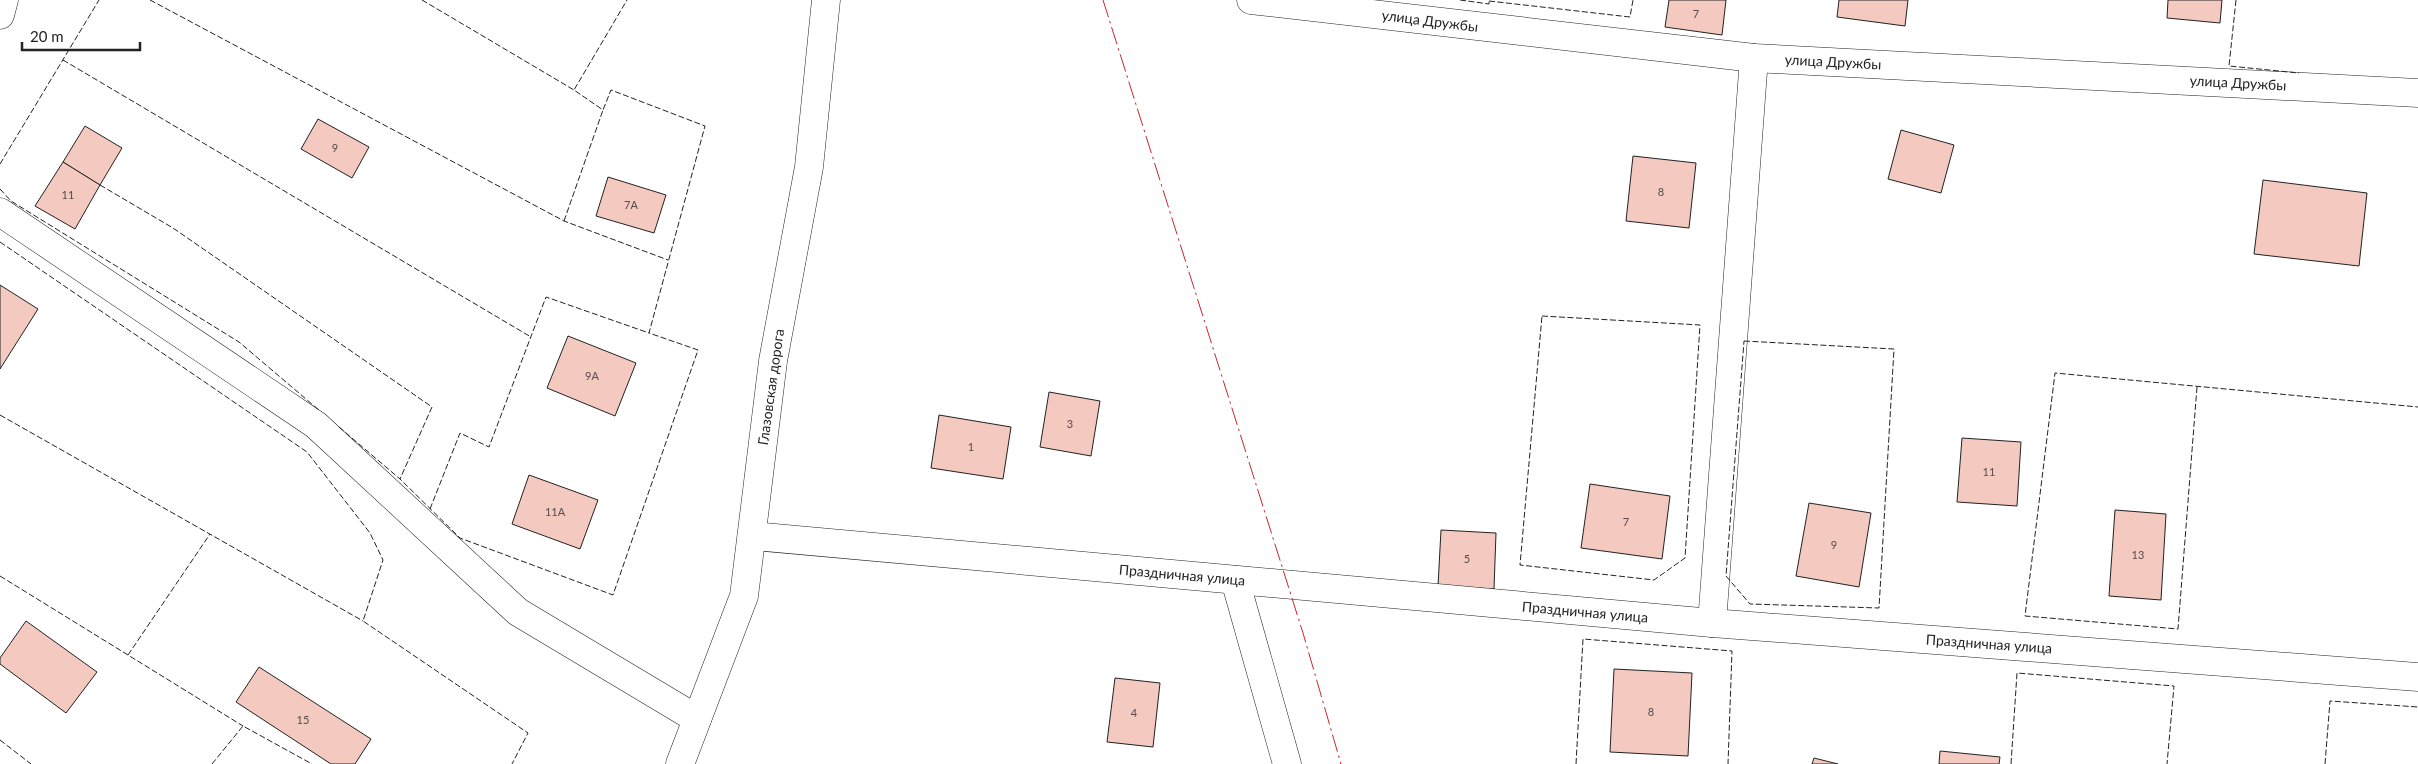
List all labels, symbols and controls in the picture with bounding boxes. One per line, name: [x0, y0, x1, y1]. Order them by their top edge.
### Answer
street label: улица Дружбы: [1381, 6, 1479, 35]
house number: 7: [1693, 7, 1699, 20]
scale bar: [22, 20, 140, 52]
text: 20 m: [30, 27, 64, 45]
street label: улица Дружбы: [1784, 50, 1882, 73]
street label: улица Дружбы: [2189, 71, 2287, 94]
house number: 9: [332, 141, 338, 154]
house number: 8: [1658, 185, 1664, 198]
house number: 11: [62, 188, 74, 201]
house number: 7А: [624, 198, 638, 211]
street label: Глазовская дорога: [754, 328, 787, 446]
house number: 9А: [585, 369, 599, 382]
house number: 3: [1067, 417, 1073, 430]
house number: 1: [968, 440, 974, 453]
house number: 11: [1983, 465, 1995, 478]
house number: 11А: [545, 505, 566, 518]
house number: 7: [1623, 515, 1629, 528]
house number: 9: [1831, 538, 1837, 551]
house number: 13: [2132, 548, 2144, 561]
house number: 5: [1464, 552, 1470, 565]
street label: Праздничная улица: [1118, 561, 1246, 588]
street label: Праздничная улица: [1521, 598, 1649, 625]
street label: Праздничная улица: [1925, 631, 2053, 656]
house number: 8: [1648, 705, 1654, 718]
house number: 4: [1131, 706, 1138, 719]
house number: 15: [297, 713, 309, 726]

